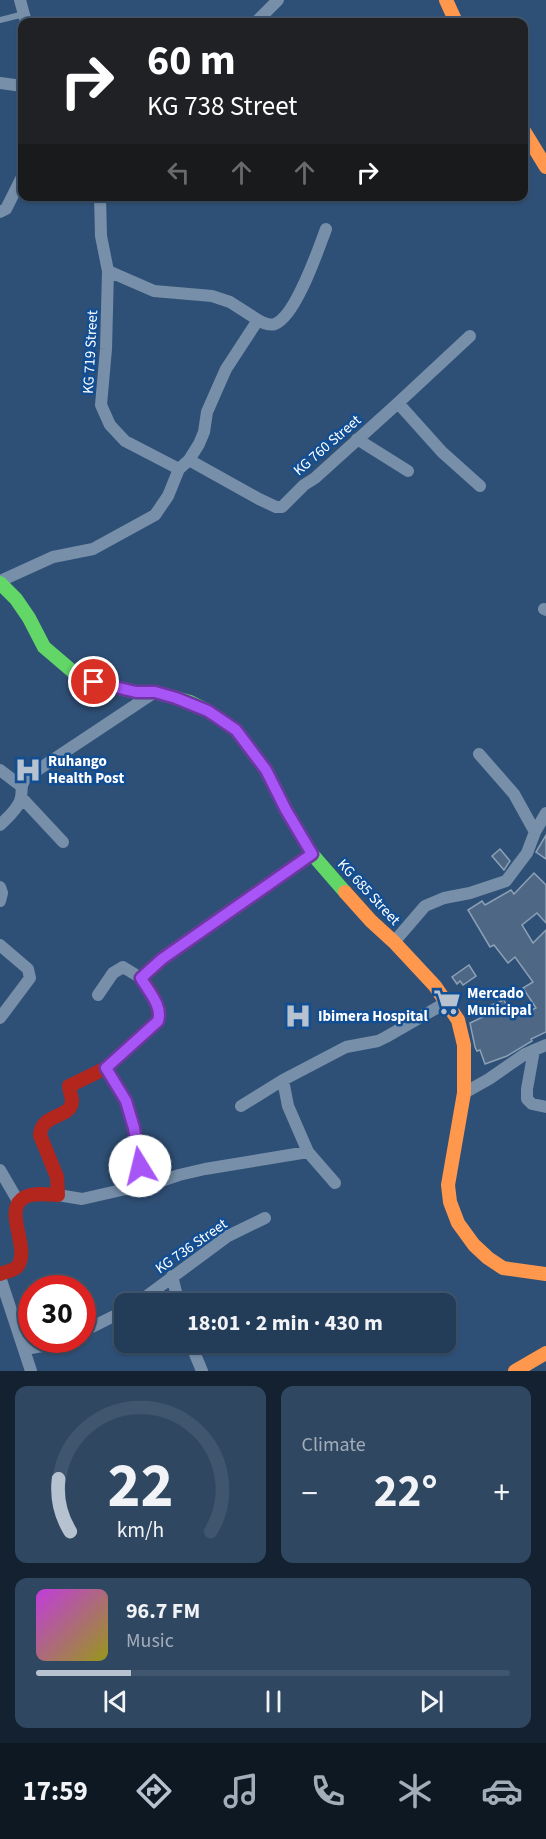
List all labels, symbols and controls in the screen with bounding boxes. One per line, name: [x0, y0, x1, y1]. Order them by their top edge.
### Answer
text: 60 m: [147, 31, 236, 91]
icon: right: [48, 42, 126, 120]
text: KG 738 Street: [147, 87, 297, 126]
icon: left: [162, 156, 195, 189]
icon: ahead: [225, 156, 258, 189]
icon: ahead: [288, 156, 321, 189]
icon: right: [351, 156, 384, 189]
street label: KG 719 Street: [78, 310, 103, 394]
street label: KG 760 Street: [289, 410, 366, 481]
pin: [68, 656, 119, 707]
icon: arrive: [77, 665, 110, 698]
place label: Ruhango Health Post: [48, 751, 124, 789]
hospital icon: Ruhango Health Post: [13, 755, 43, 785]
street label: KG 685 Street: [332, 855, 405, 930]
place label: Mercado Municipal: [467, 983, 532, 1021]
supermarket icon: Mercado Municipal: [432, 987, 462, 1017]
hospital icon: Ibimera Hospital: [283, 1001, 313, 1031]
place label: Ibimera Hospital: [318, 1006, 428, 1027]
position arrow: [108, 1134, 172, 1198]
street label: KG 736 Street: [151, 1214, 232, 1279]
speed limit sign: 30: [18, 1275, 96, 1353]
text: 18:01 · 2 min · 430 m: [187, 1307, 383, 1339]
text: Climate: [302, 1431, 366, 1459]
text: 22: [107, 1442, 173, 1531]
text: 22°: [374, 1460, 438, 1524]
text: −: [302, 1470, 318, 1517]
text: +: [494, 1470, 510, 1517]
text: km/h: [116, 1515, 164, 1546]
text: 96.7 FM: [126, 1595, 200, 1627]
text: Music: [126, 1627, 174, 1655]
icon: previous: [99, 1685, 132, 1718]
icon: pause: [257, 1685, 290, 1718]
icon: next: [415, 1685, 448, 1718]
icon: directions: [133, 1770, 175, 1812]
icon: music: [220, 1770, 262, 1812]
icon: phone: [307, 1770, 349, 1812]
icon: climate: [394, 1770, 436, 1812]
icon: car: [481, 1770, 523, 1812]
text: 17:59: [23, 1772, 88, 1811]

